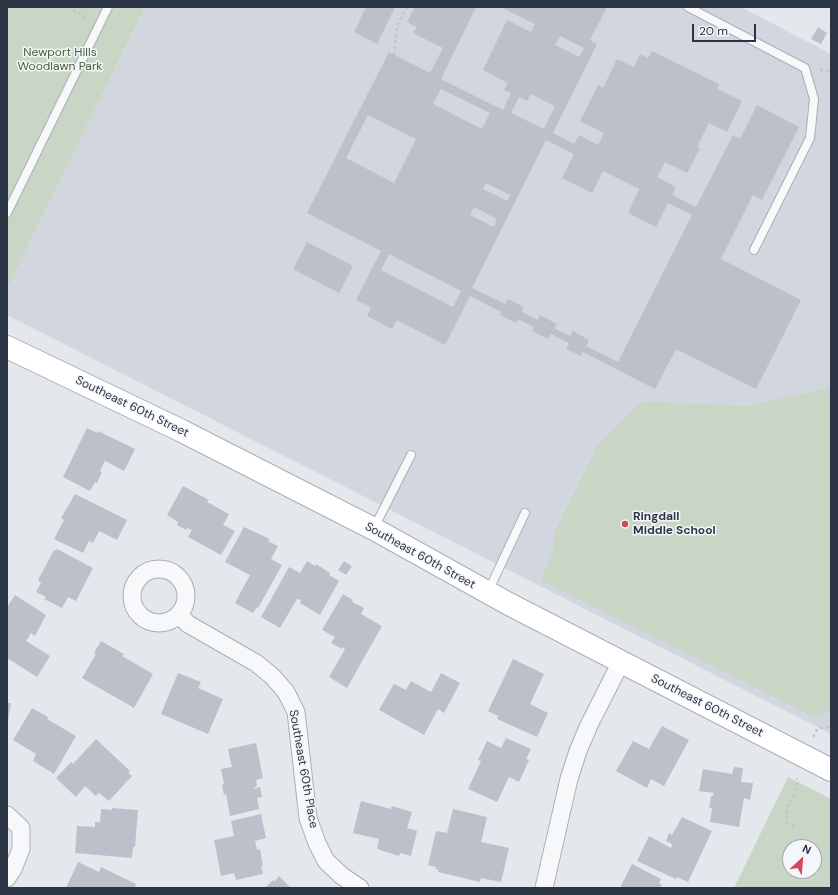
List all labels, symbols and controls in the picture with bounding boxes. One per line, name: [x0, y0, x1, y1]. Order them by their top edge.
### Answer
scale bar: [694, 16, 758, 42]
text: 20 m: [699, 23, 728, 39]
park label: Newport Hills Woodlawn Park: [18, 46, 102, 74]
street label: Southeast 60th Street: [73, 373, 191, 441]
place label: Ringdall Middle School: [633, 510, 716, 538]
marker: Ringdall Middle School: [620, 519, 630, 529]
street label: Southeast 60th Street: [362, 520, 478, 592]
street label: Southeast 60th Street: [648, 671, 766, 741]
street label: Southeast 60th Place: [285, 709, 321, 829]
north arrow: [782, 839, 822, 879]
text: N: [800, 841, 813, 857]

